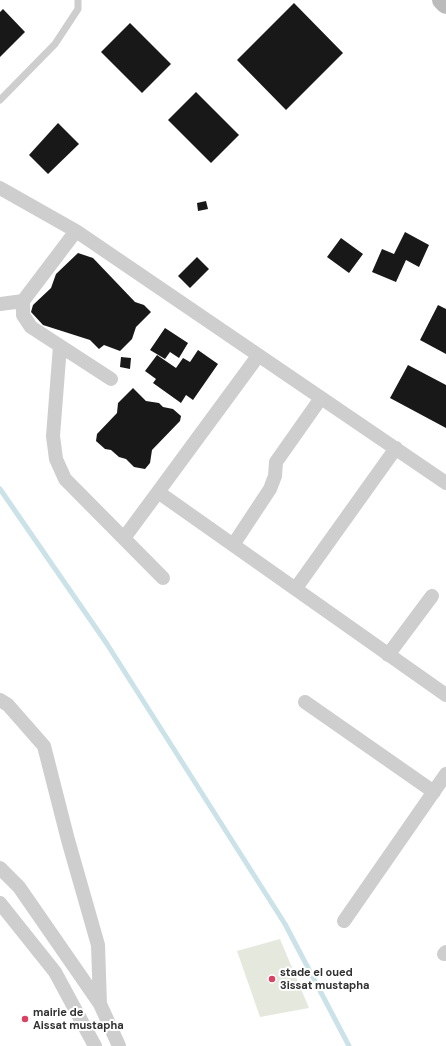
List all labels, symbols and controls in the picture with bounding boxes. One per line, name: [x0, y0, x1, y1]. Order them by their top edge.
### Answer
place label: stade el oued 3issat mustapha: [280, 966, 370, 992]
marker: stade el oued 3issat mustapha: [267, 974, 277, 984]
place label: mairie de Aissat mustapha: [33, 1006, 124, 1032]
marker: mairie de Aissat mustapha: [20, 1014, 30, 1024]

